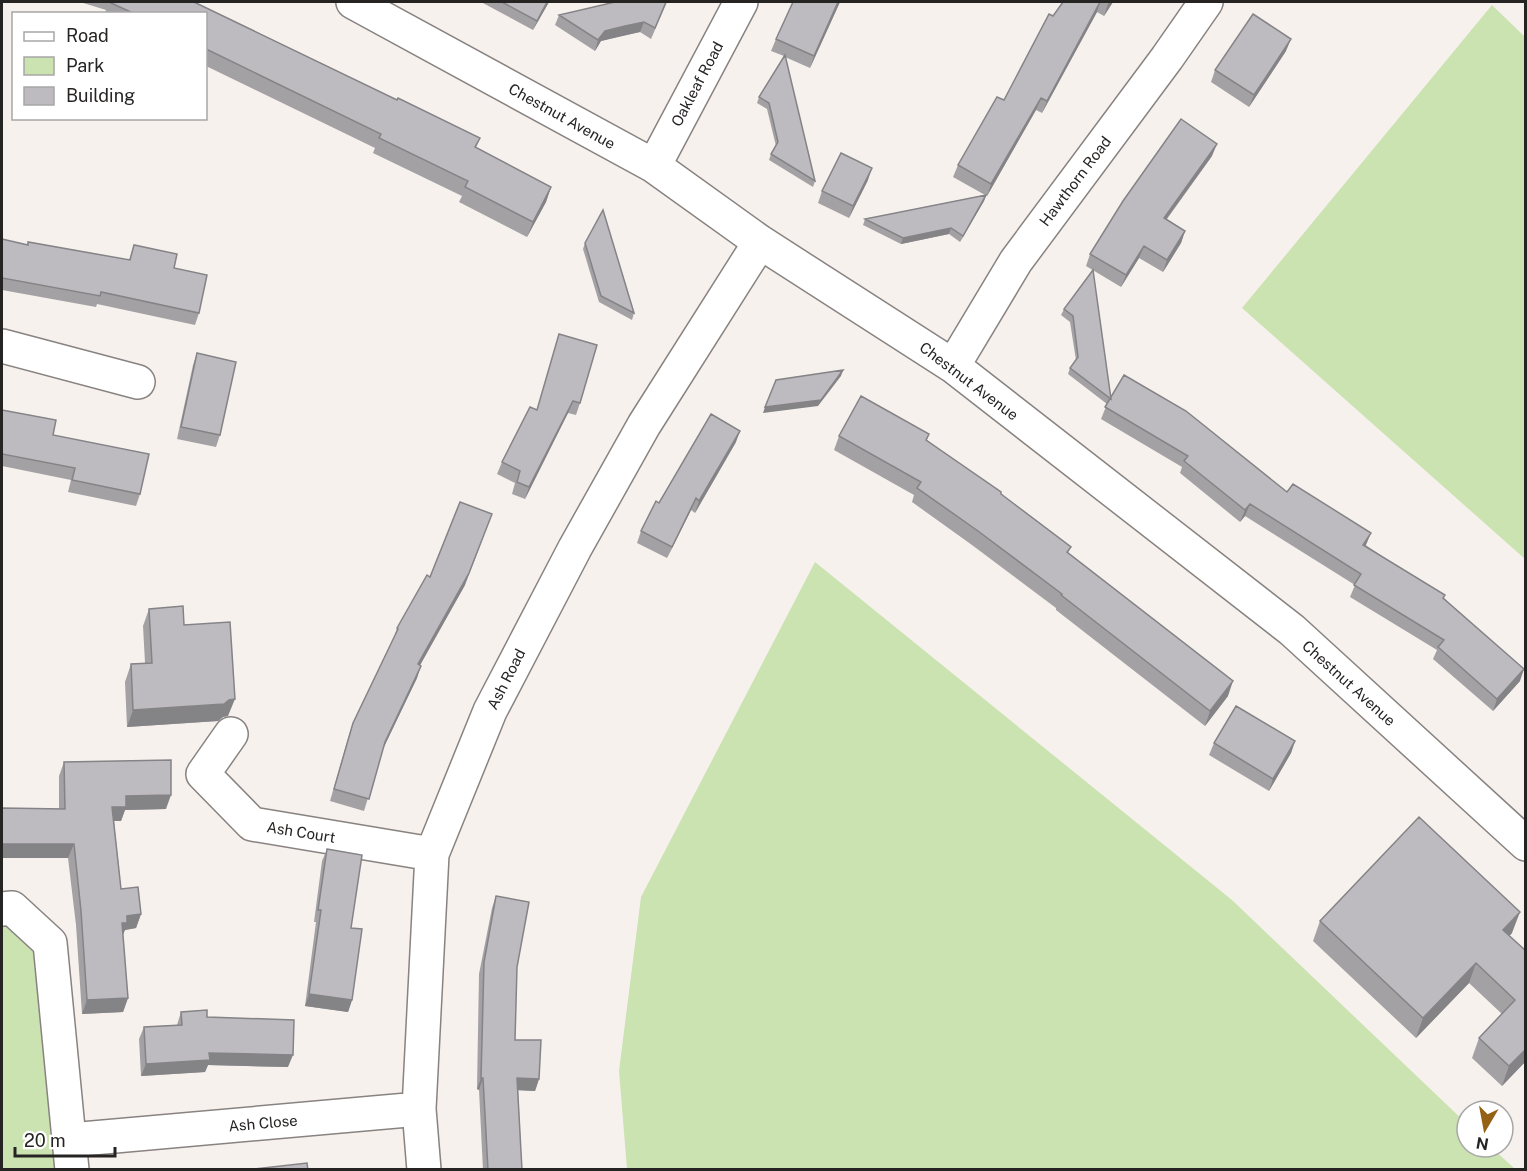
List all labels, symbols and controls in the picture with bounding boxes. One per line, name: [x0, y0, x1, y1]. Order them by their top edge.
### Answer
legend: [12, 12, 207, 120]
text: Road: [66, 25, 109, 46]
street label: Oakleaf Road: [668, 39, 726, 129]
text: Park: [66, 55, 104, 76]
street label: Chestnut Avenue: [506, 80, 618, 152]
text: Building: [66, 85, 135, 106]
street label: Hawthorn Road: [1036, 133, 1114, 229]
street label: Chestnut Avenue: [916, 338, 1022, 424]
street label: Chestnut Avenue: [1299, 637, 1399, 729]
street label: Ash Road: [483, 646, 529, 712]
street label: Ash Court: [265, 818, 337, 846]
north arrow: [1455, 1099, 1515, 1159]
street label: Ash Close: [228, 1112, 298, 1134]
scale bar: [15, 1120, 116, 1158]
text: 20 m: [24, 1130, 66, 1151]
text: N: [1475, 1133, 1490, 1154]

